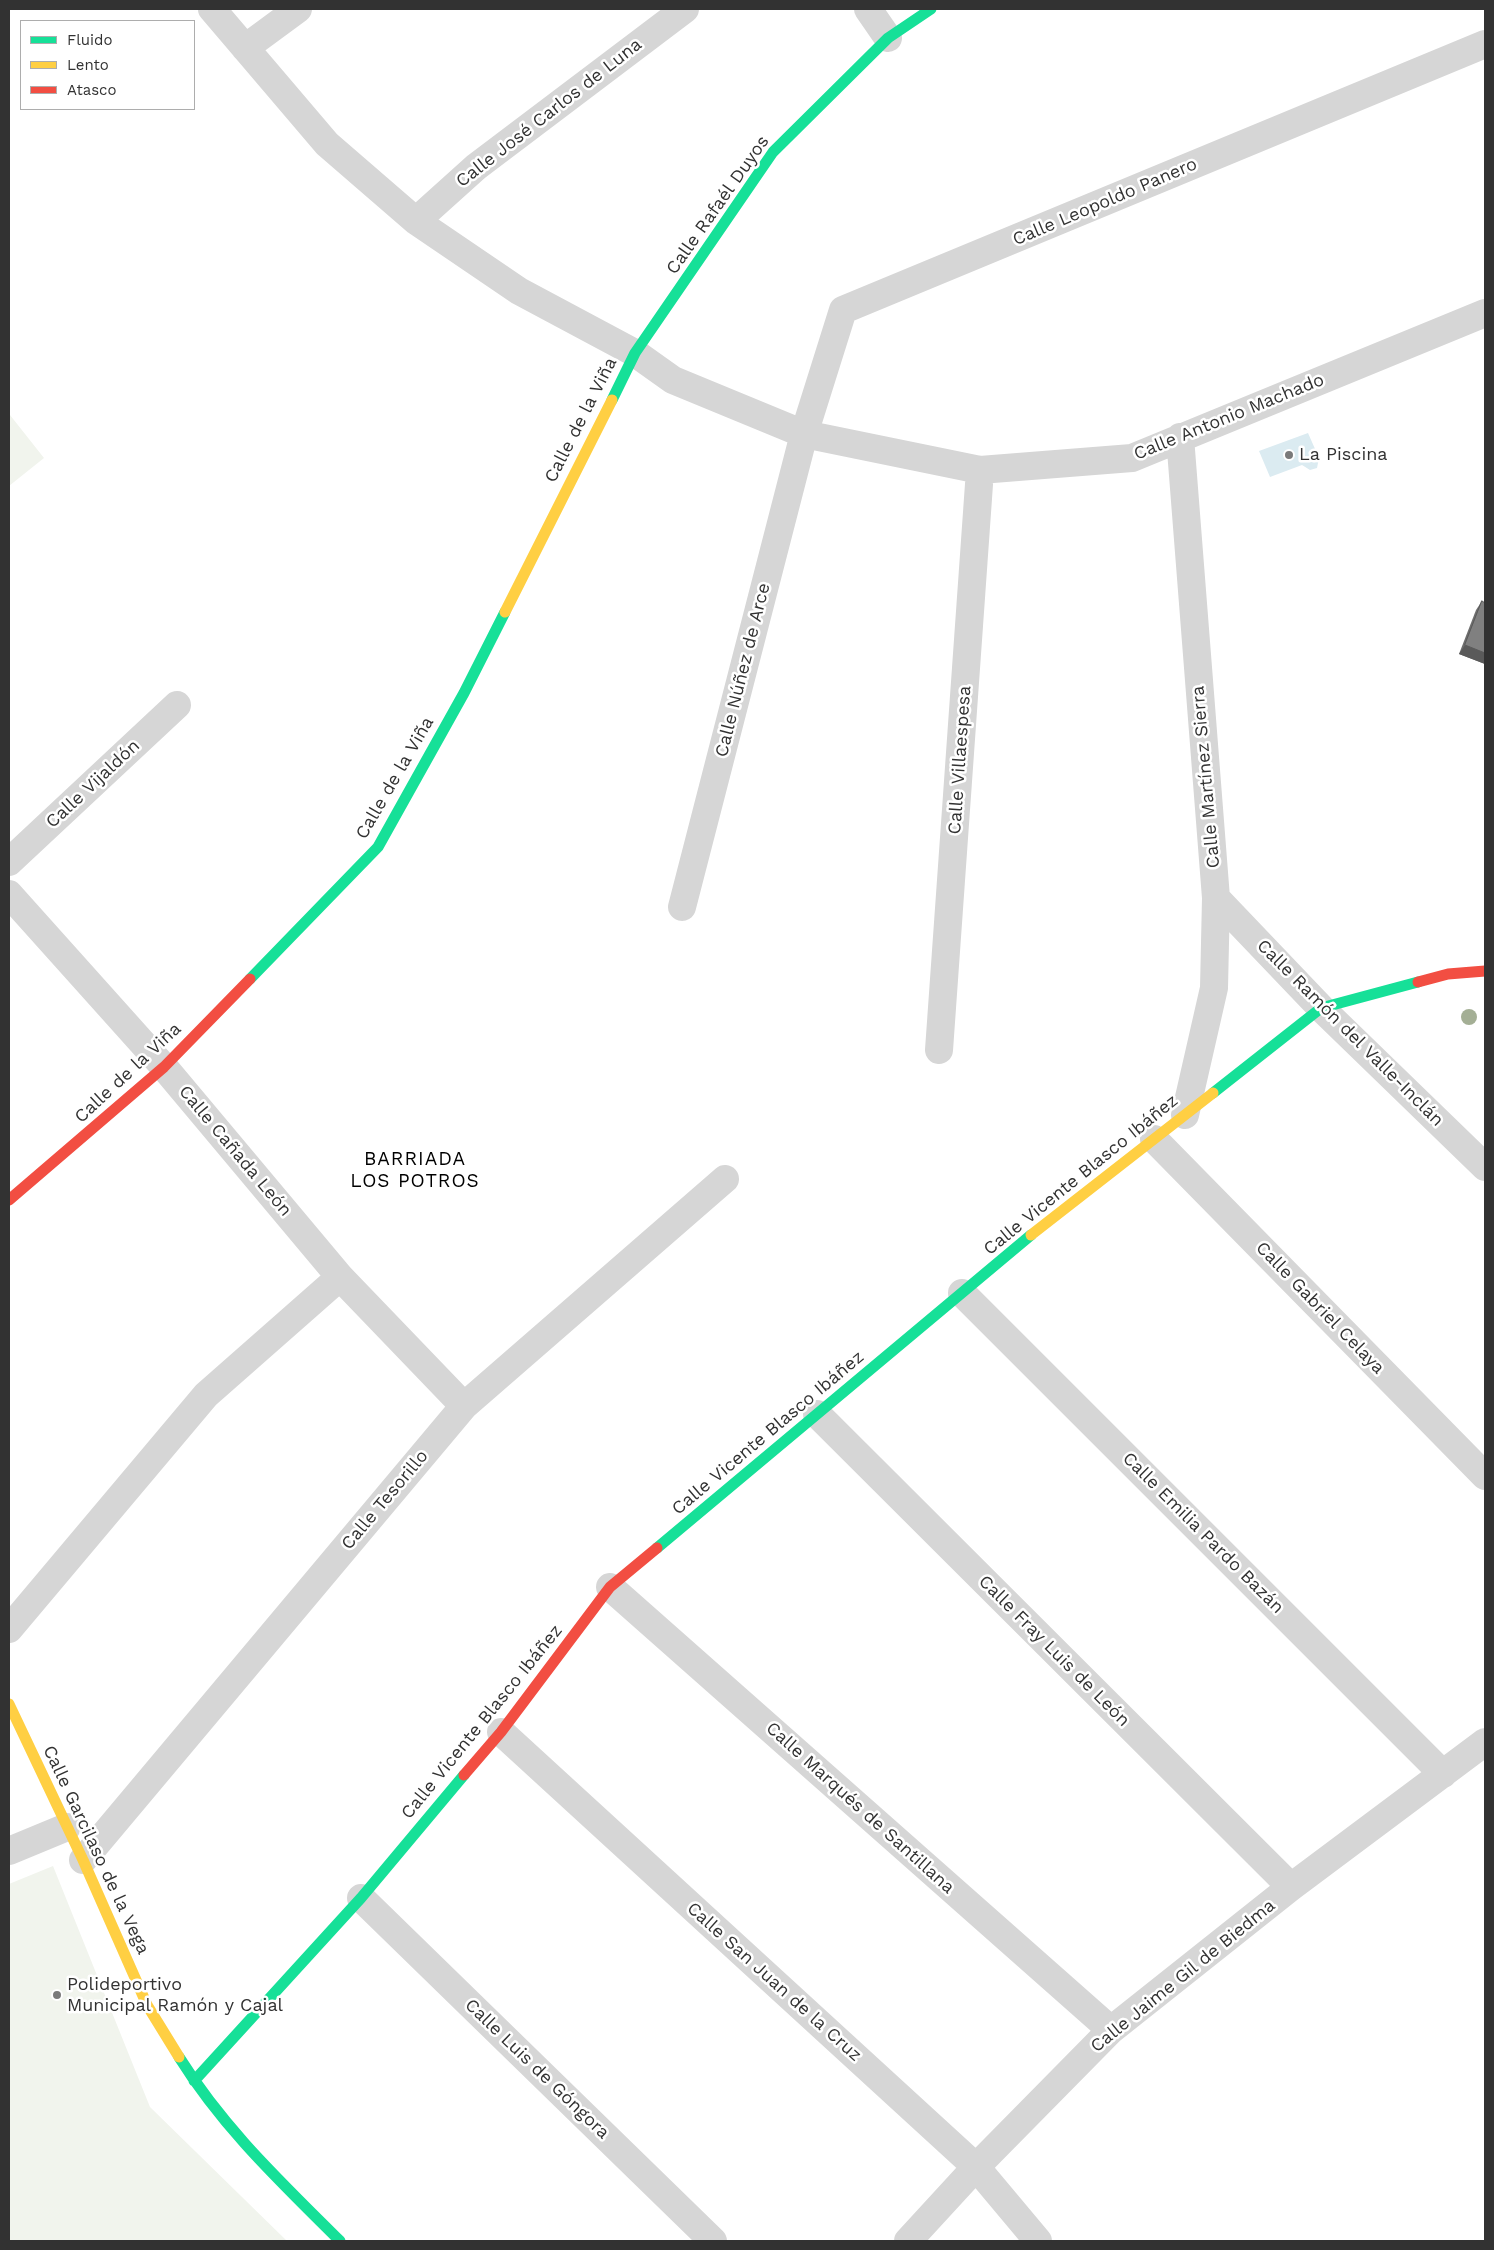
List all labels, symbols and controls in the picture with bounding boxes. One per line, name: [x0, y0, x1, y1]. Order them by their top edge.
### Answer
legend: [20, 20, 195, 110]
text: Fluido: [67, 31, 112, 49]
street label: Calle José Carlos de Luna: [452, 34, 646, 192]
text: Lento: [67, 56, 109, 74]
text: Atasco: [67, 81, 116, 99]
street label: Calle Rafaél Duyos: [662, 131, 774, 279]
street label: Calle Leopoldo Panero: [1010, 153, 1200, 251]
street label: Calle de la Viña: [540, 354, 622, 486]
street label: Calle Antonio Machado: [1131, 369, 1327, 465]
place label: La Piscina: [1299, 444, 1388, 466]
marker: La Piscina: [1283, 449, 1295, 461]
street label: Calle Núñez de Arce: [711, 581, 775, 759]
street label: Calle Villaespesa: [944, 685, 976, 835]
street label: Calle Martínez Sierra: [1187, 685, 1225, 869]
street label: Calle de la Viña: [351, 713, 439, 843]
street label: Calle Vijaldón: [42, 735, 144, 833]
street label: Calle Ramón del Valle-Inclán: [1252, 935, 1448, 1131]
street label: Calle de la Viña: [70, 1018, 186, 1128]
street label: Calle Cañada León: [174, 1081, 296, 1221]
street label: Calle Vicente Blasco Ibáñez: [979, 1090, 1183, 1260]
district label: BARRIADA LOS POTROS: [349, 1148, 481, 1192]
street label: Calle Gabriel Celaya: [1251, 1237, 1389, 1379]
street label: Calle Vicente Blasco Ibáñez: [668, 1346, 868, 1520]
street label: Calle Tesorillo: [337, 1446, 433, 1554]
street label: Calle Emilia Pardo Bazán: [1118, 1448, 1288, 1618]
street label: Calle Fray Luis de León: [974, 1571, 1134, 1731]
street label: Calle Vicente Blasco Ibáñez: [397, 1620, 567, 1824]
street label: Calle Marqués de Santillana: [761, 1718, 959, 1898]
street label: Calle Garcilaso de la Vega: [38, 1742, 154, 1958]
street label: Calle Jaime Gil de Biedma: [1086, 1895, 1280, 2057]
street label: Calle San Juan de la Cruz: [682, 1898, 866, 2066]
place label: Polideportivo Municipal Ramón y Cajal: [67, 1974, 283, 2016]
marker: Polideportivo Municipal Ramón y Cajal: [51, 1989, 63, 2001]
street label: Calle Luis de Góngora: [460, 1994, 614, 2144]

